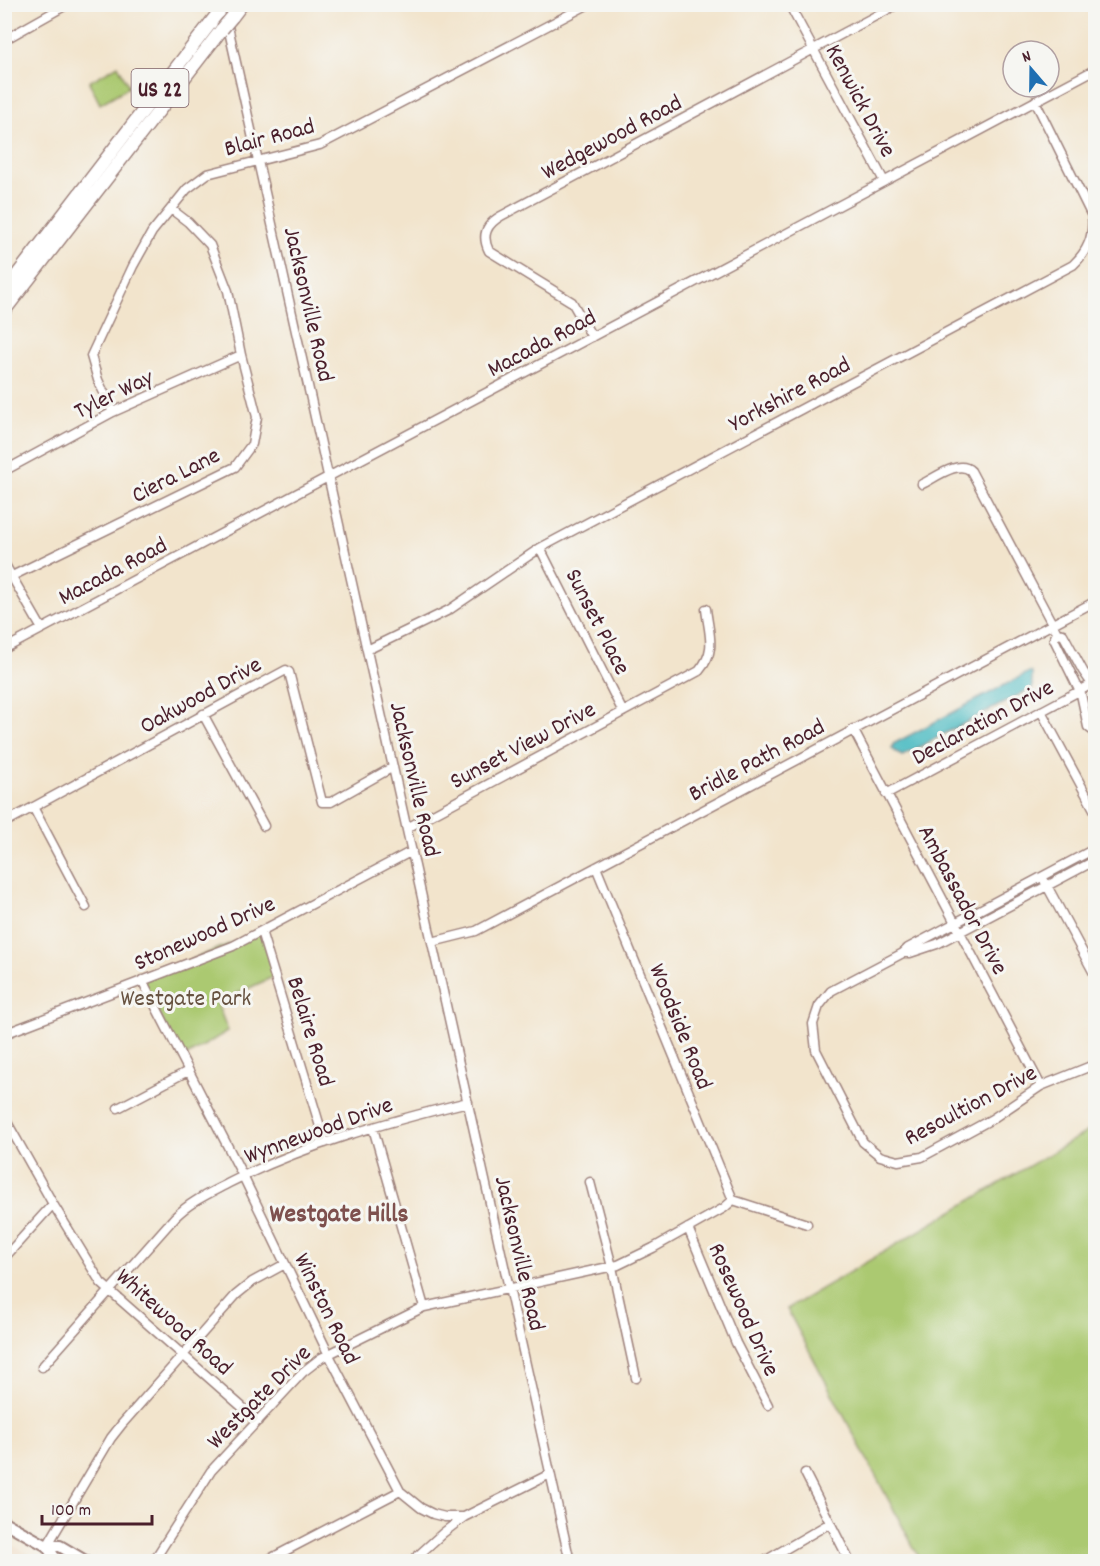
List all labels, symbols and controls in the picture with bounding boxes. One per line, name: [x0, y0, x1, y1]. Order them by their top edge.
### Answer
street label: Kenwick Drive: [815, 39, 903, 164]
north arrow: [1001, 39, 1061, 99]
text: N: [1019, 45, 1034, 69]
road number: US 22: [132, 69, 188, 107]
street label: Wedgewood Road: [536, 87, 689, 190]
street label: Blair Road: [221, 111, 319, 167]
street label: Jacksonville Road: [273, 224, 341, 386]
street label: Macada Road: [482, 302, 603, 388]
street label: Yorkshire Road: [723, 349, 857, 442]
street label: Tyler Way: [69, 361, 161, 430]
street label: Ciera Lane: [126, 440, 226, 513]
street label: Macada Road: [53, 530, 174, 616]
street label: Sunset Place: [555, 563, 638, 681]
street label: Oakwood Drive: [134, 649, 269, 744]
street label: Declaration Drive: [906, 672, 1060, 775]
street label: Sunset View Drive: [444, 694, 602, 799]
street label: Jacksonville Road: [379, 699, 447, 861]
street label: Bridle Path Road: [683, 711, 832, 812]
street label: Ambassador Drive: [908, 819, 1015, 981]
street label: Stonewood Drive: [129, 888, 281, 981]
street label: Woodside Road: [639, 959, 720, 1095]
street label: Belaire Road: [276, 973, 342, 1091]
park label: Westgate Park: [121, 983, 251, 1017]
street label: Resoultion Drive: [899, 1057, 1044, 1156]
street label: Wynnewood Drive: [240, 1089, 398, 1174]
street label: Jacksonville Road: [484, 1173, 552, 1335]
district label: Westgate Hills: [270, 1197, 408, 1234]
street label: Rosewood Drive: [698, 1238, 787, 1382]
street label: Winston Road: [284, 1248, 367, 1371]
street label: Whitewood Road: [107, 1261, 239, 1385]
street label: Westgate Drive: [200, 1338, 320, 1458]
scale bar: [42, 1488, 152, 1526]
text: 100 m: [51, 1499, 91, 1524]

